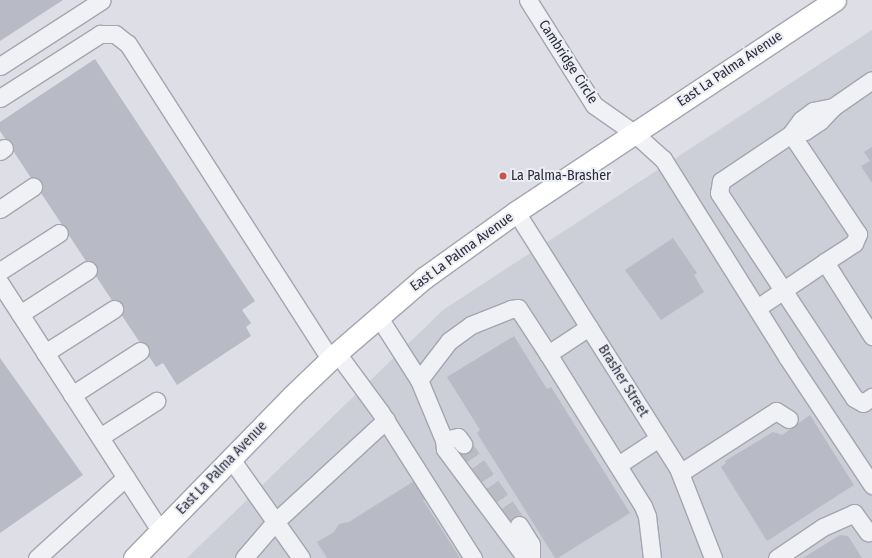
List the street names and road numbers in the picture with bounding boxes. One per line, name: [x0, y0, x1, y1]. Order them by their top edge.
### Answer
street label: Cambridge Circle: [535, 17, 601, 107]
street label: East La Palma Avenue: [674, 28, 786, 110]
street label: East La Palma Avenue: [407, 209, 517, 295]
street label: Brasher Street: [594, 342, 652, 420]
street label: East La Palma Avenue: [173, 418, 271, 518]

